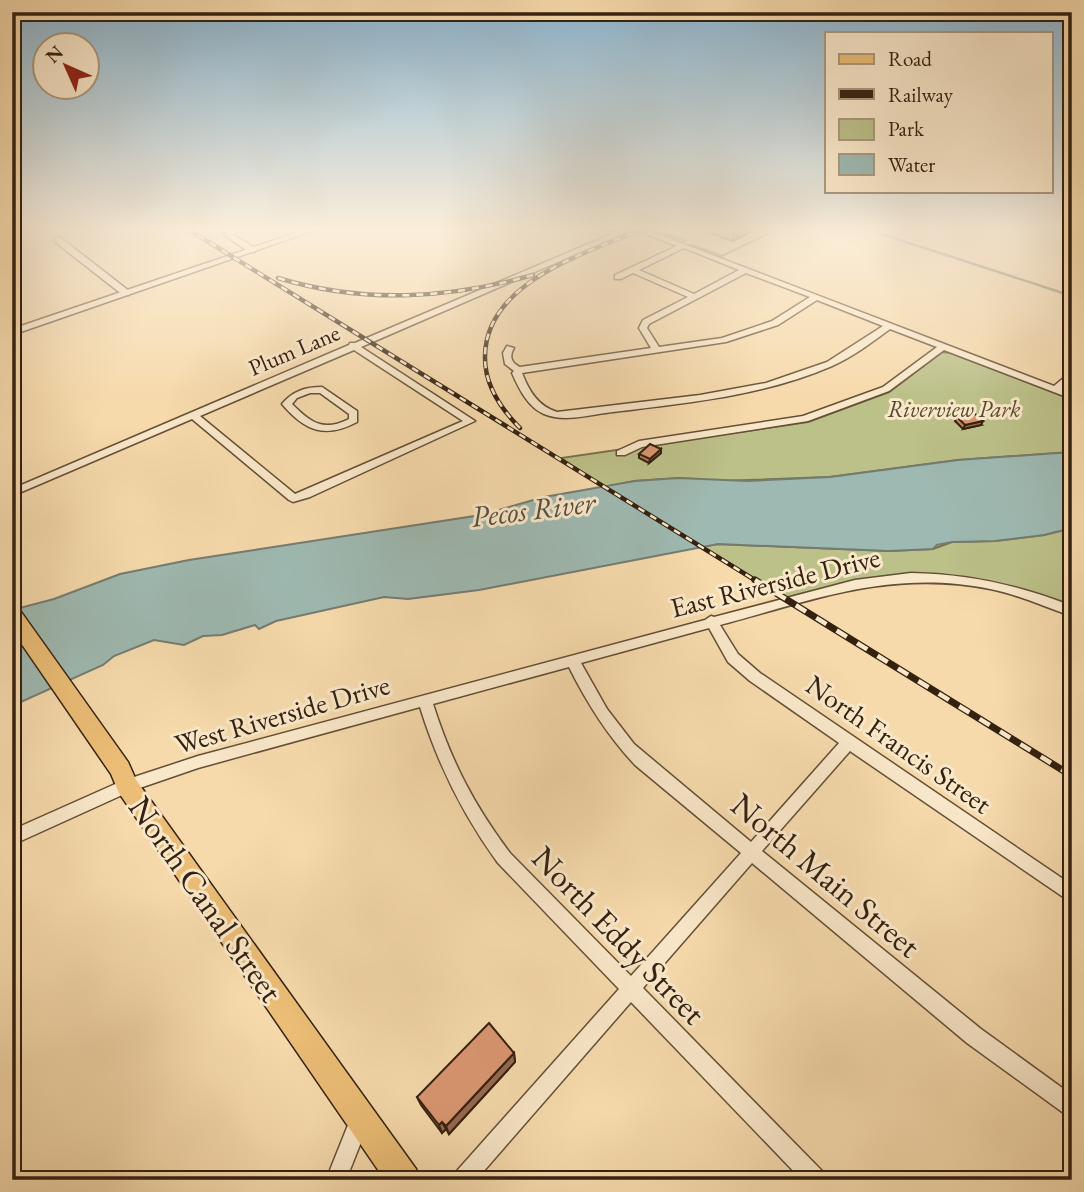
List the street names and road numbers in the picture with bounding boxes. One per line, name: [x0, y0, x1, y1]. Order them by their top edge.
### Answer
street label: Plum Lane: [244, 317, 344, 383]
street label: East Riverside Drive: [666, 539, 884, 625]
street label: West Riverside Drive: [170, 666, 394, 762]
street label: North Francis Street: [799, 667, 999, 821]
street label: North Main Street: [722, 783, 930, 967]
street label: North Canal Street: [119, 788, 293, 1011]
street label: North Eddy Street: [523, 837, 716, 1034]

